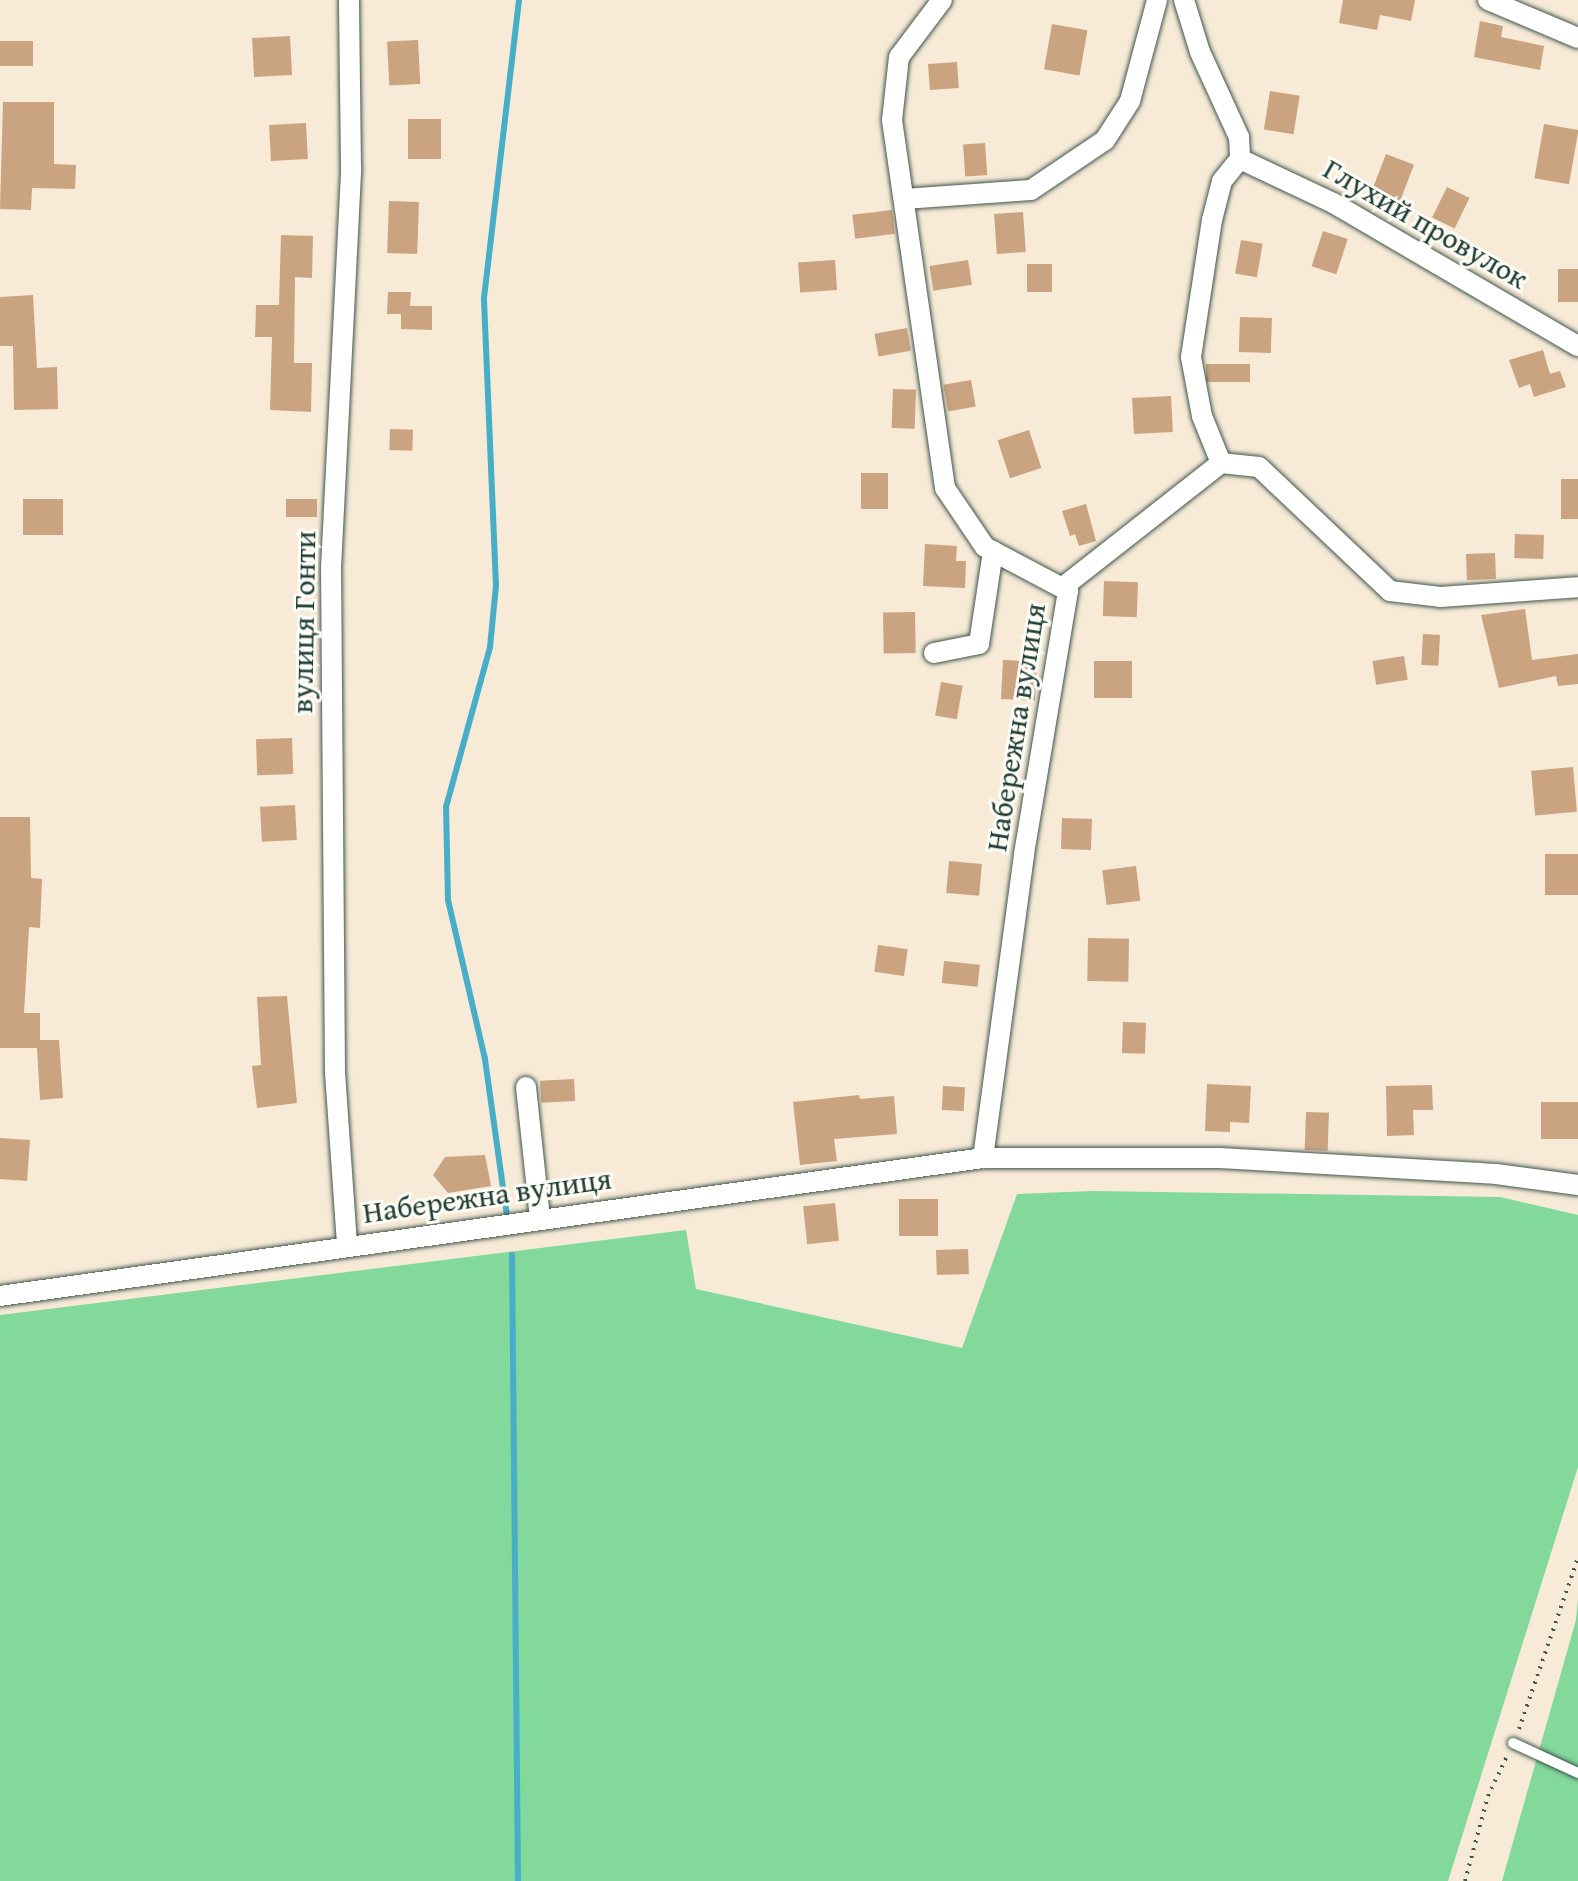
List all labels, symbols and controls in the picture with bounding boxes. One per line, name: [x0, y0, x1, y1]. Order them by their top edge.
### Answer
street label: Глухий провулок: [1318, 150, 1534, 296]
street label: вулиця Гонти: [283, 530, 323, 714]
street label: Набережна вулиця: [978, 600, 1052, 854]
street label: Набережна вулиця: [360, 1160, 614, 1230]

